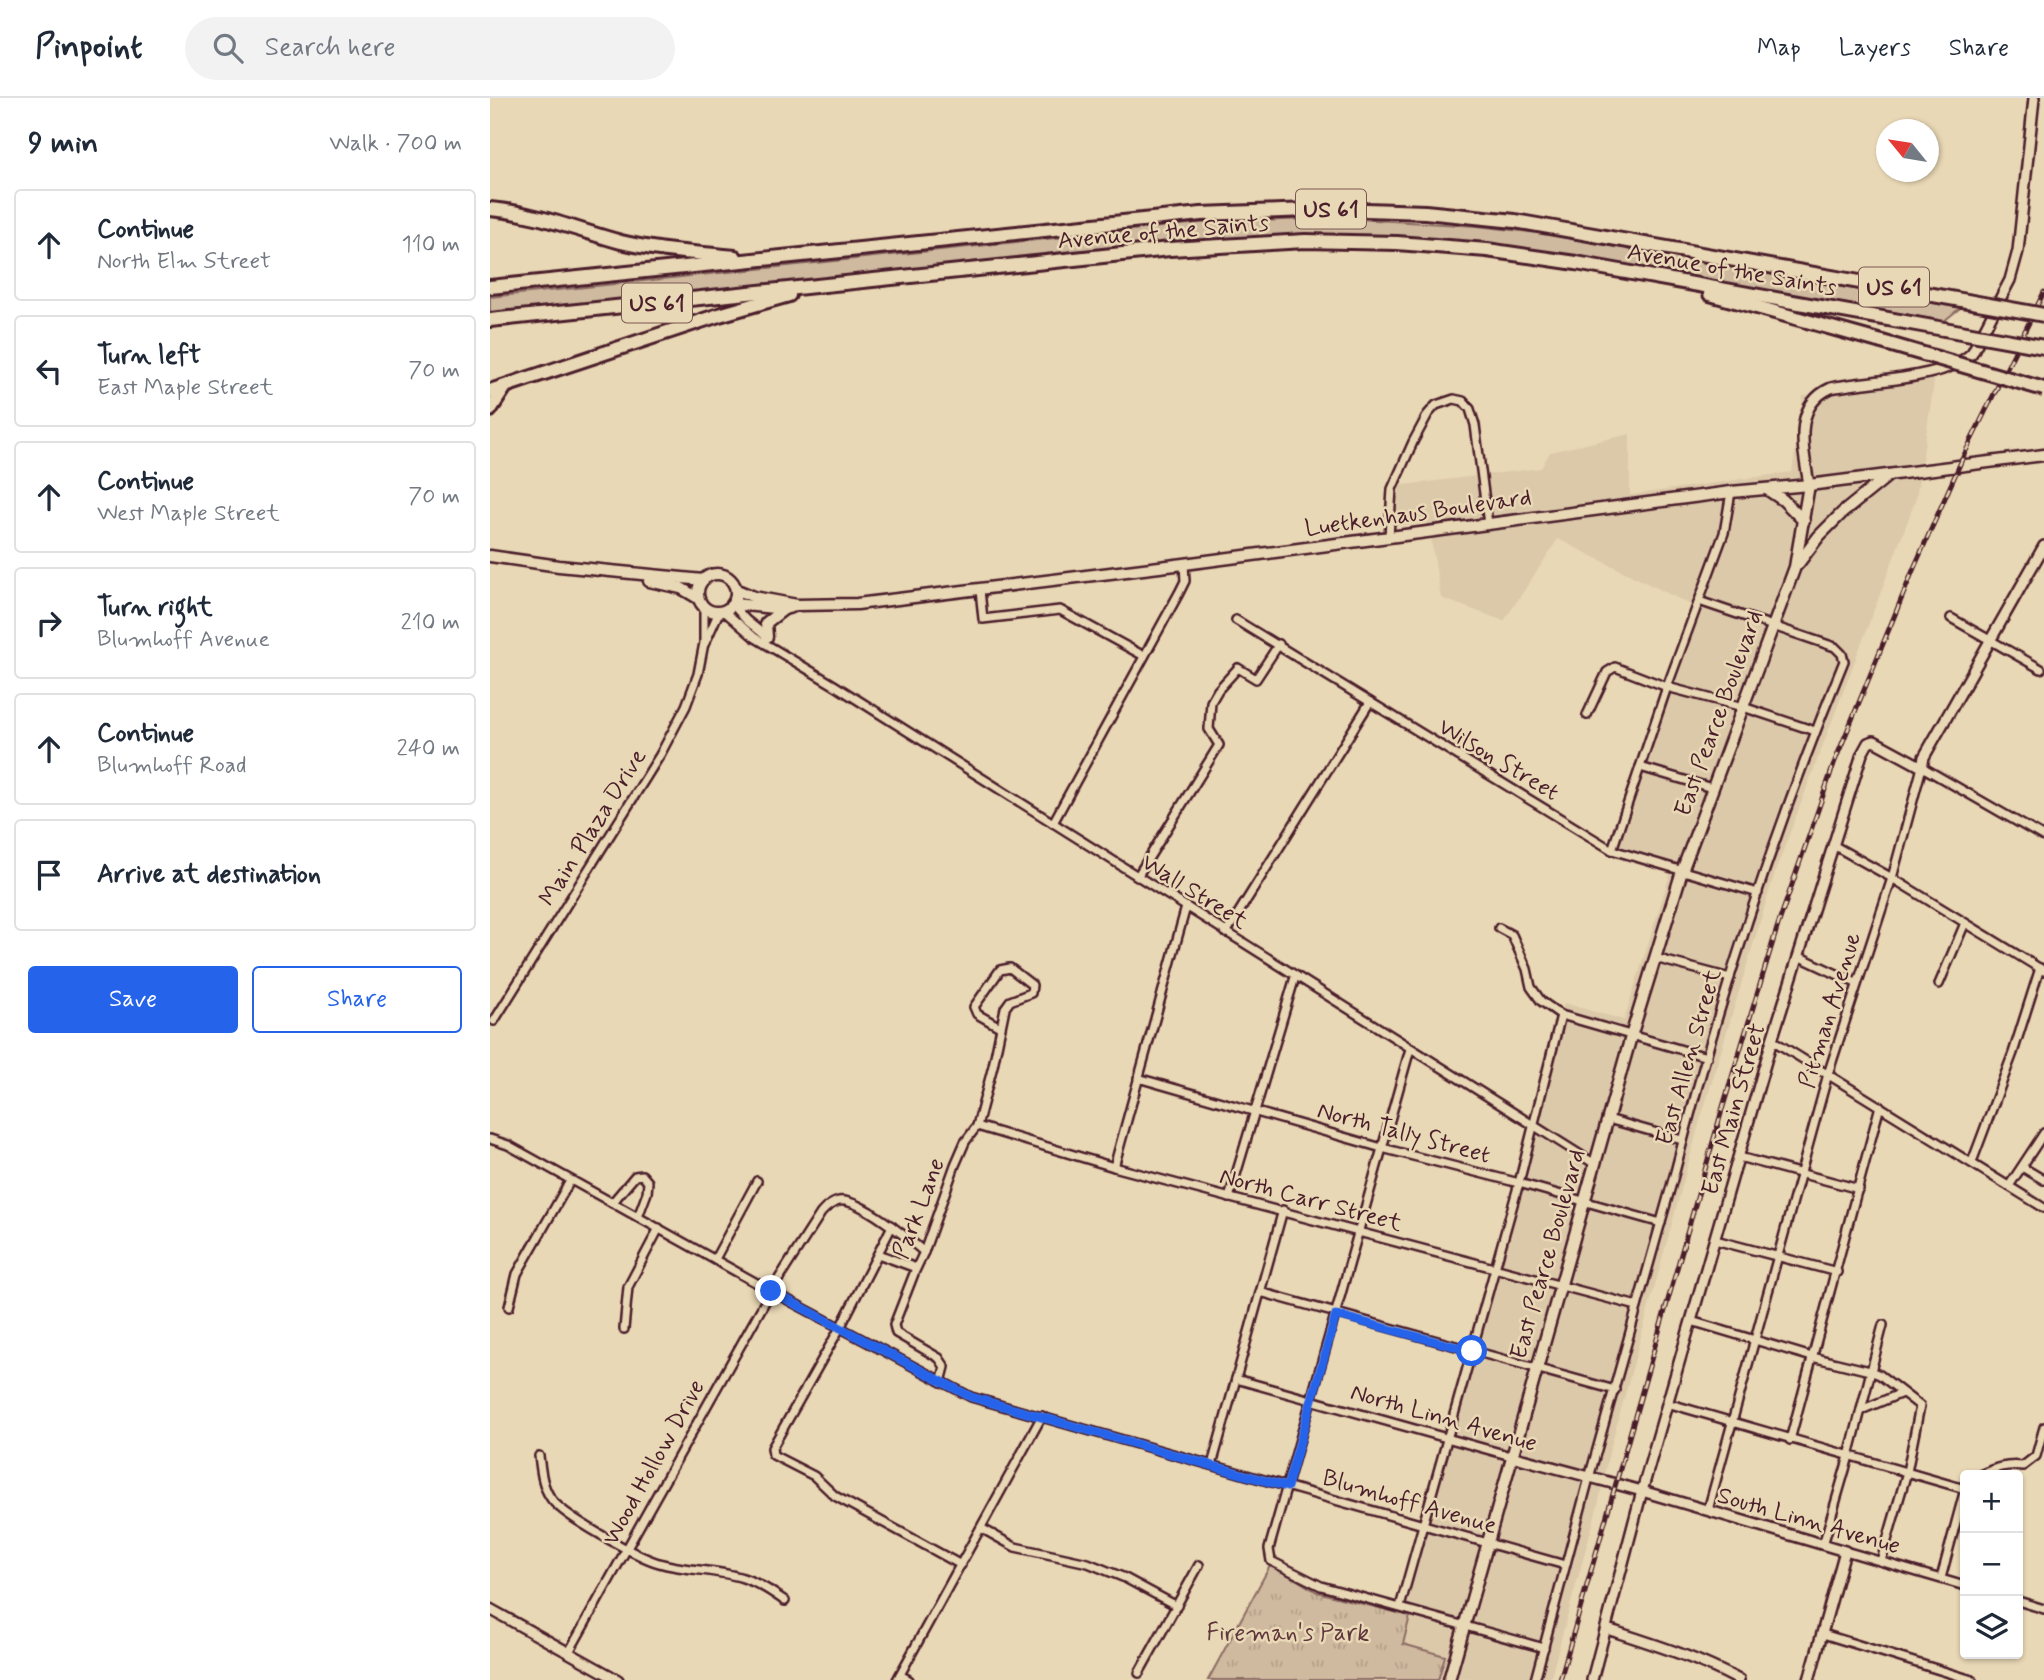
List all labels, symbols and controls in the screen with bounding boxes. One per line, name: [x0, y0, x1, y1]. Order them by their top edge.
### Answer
search box: [185, 17, 675, 80]
text: Pinpoint: [35, 26, 143, 70]
icon: search: [209, 29, 247, 67]
text: Search here: [265, 31, 396, 65]
text: Map: [1757, 33, 1801, 64]
text: Layers: [1839, 33, 1911, 64]
text: Share: [1949, 33, 2009, 64]
north arrow: [1876, 119, 1939, 182]
text: 9 min: [28, 124, 98, 163]
text: Walk · 700 m: [329, 129, 462, 159]
road number: US 61: [1296, 190, 1366, 228]
street label: Avenue of the Saints: [1056, 208, 1270, 257]
text: Continue: [97, 213, 194, 247]
icon: ahead: [30, 226, 68, 264]
text: 110 m: [401, 230, 460, 260]
street label: Avenue of the Saints: [1625, 237, 1839, 304]
text: North Elm Street: [97, 247, 271, 277]
road number: US 61: [1859, 268, 1929, 306]
road number: US 61: [622, 284, 692, 322]
text: Turn left: [97, 339, 201, 373]
icon: left: [30, 352, 68, 390]
text: 70 m: [408, 356, 460, 386]
text: East Maple Street: [97, 373, 273, 403]
text: Continue: [97, 465, 194, 499]
icon: ahead: [30, 478, 68, 516]
text: 70 m: [408, 482, 460, 512]
street label: Luetkenhaus Boulevard: [1303, 482, 1533, 545]
text: West Maple Street: [97, 499, 280, 529]
text: Turn right: [97, 591, 213, 625]
icon: right: [30, 604, 68, 642]
street label: East Pearce Boulevard: [1668, 606, 1771, 821]
text: 210 m: [400, 608, 460, 638]
text: Blumhoff Avenue: [97, 625, 270, 655]
street label: Wilson Street: [1432, 712, 1564, 809]
text: Continue: [97, 717, 194, 751]
icon: ahead: [30, 730, 68, 768]
text: 240 m: [396, 734, 460, 764]
street label: Main Plaza Drive: [532, 743, 654, 912]
text: Blumhoff Road: [97, 751, 247, 781]
street label: Wall Street: [1135, 847, 1253, 937]
icon: arrive: [30, 856, 68, 894]
text: Arrive at destination: [97, 858, 321, 892]
street label: Pitman Avenue: [1792, 929, 1869, 1092]
button: Save: [28, 966, 238, 1033]
button: Share: [252, 966, 462, 1033]
street label: East Allen Street: [1649, 966, 1729, 1149]
street label: East Main Street: [1695, 1020, 1774, 1199]
street label: North Tally Street: [1314, 1095, 1494, 1171]
street label: East Pearce Boulevard: [1504, 1146, 1593, 1363]
street label: Park Lane: [886, 1154, 953, 1263]
street label: North Carr Street: [1216, 1161, 1405, 1240]
route end: [755, 1275, 786, 1306]
route start: [1456, 1335, 1487, 1366]
street label: Wood Hollow Drive: [596, 1374, 713, 1551]
street label: North Linn Avenue: [1347, 1377, 1540, 1460]
street label: Blumhoff Avenue: [1319, 1463, 1501, 1542]
map controls: [1960, 1470, 2023, 1659]
button: +: [1960, 1470, 2023, 1533]
street label: South Linn Avenue: [1713, 1480, 1904, 1562]
button: −: [1960, 1533, 2023, 1596]
button: layers: [1960, 1596, 2023, 1659]
park label: Fireman's Park: [1207, 1618, 1369, 1649]

